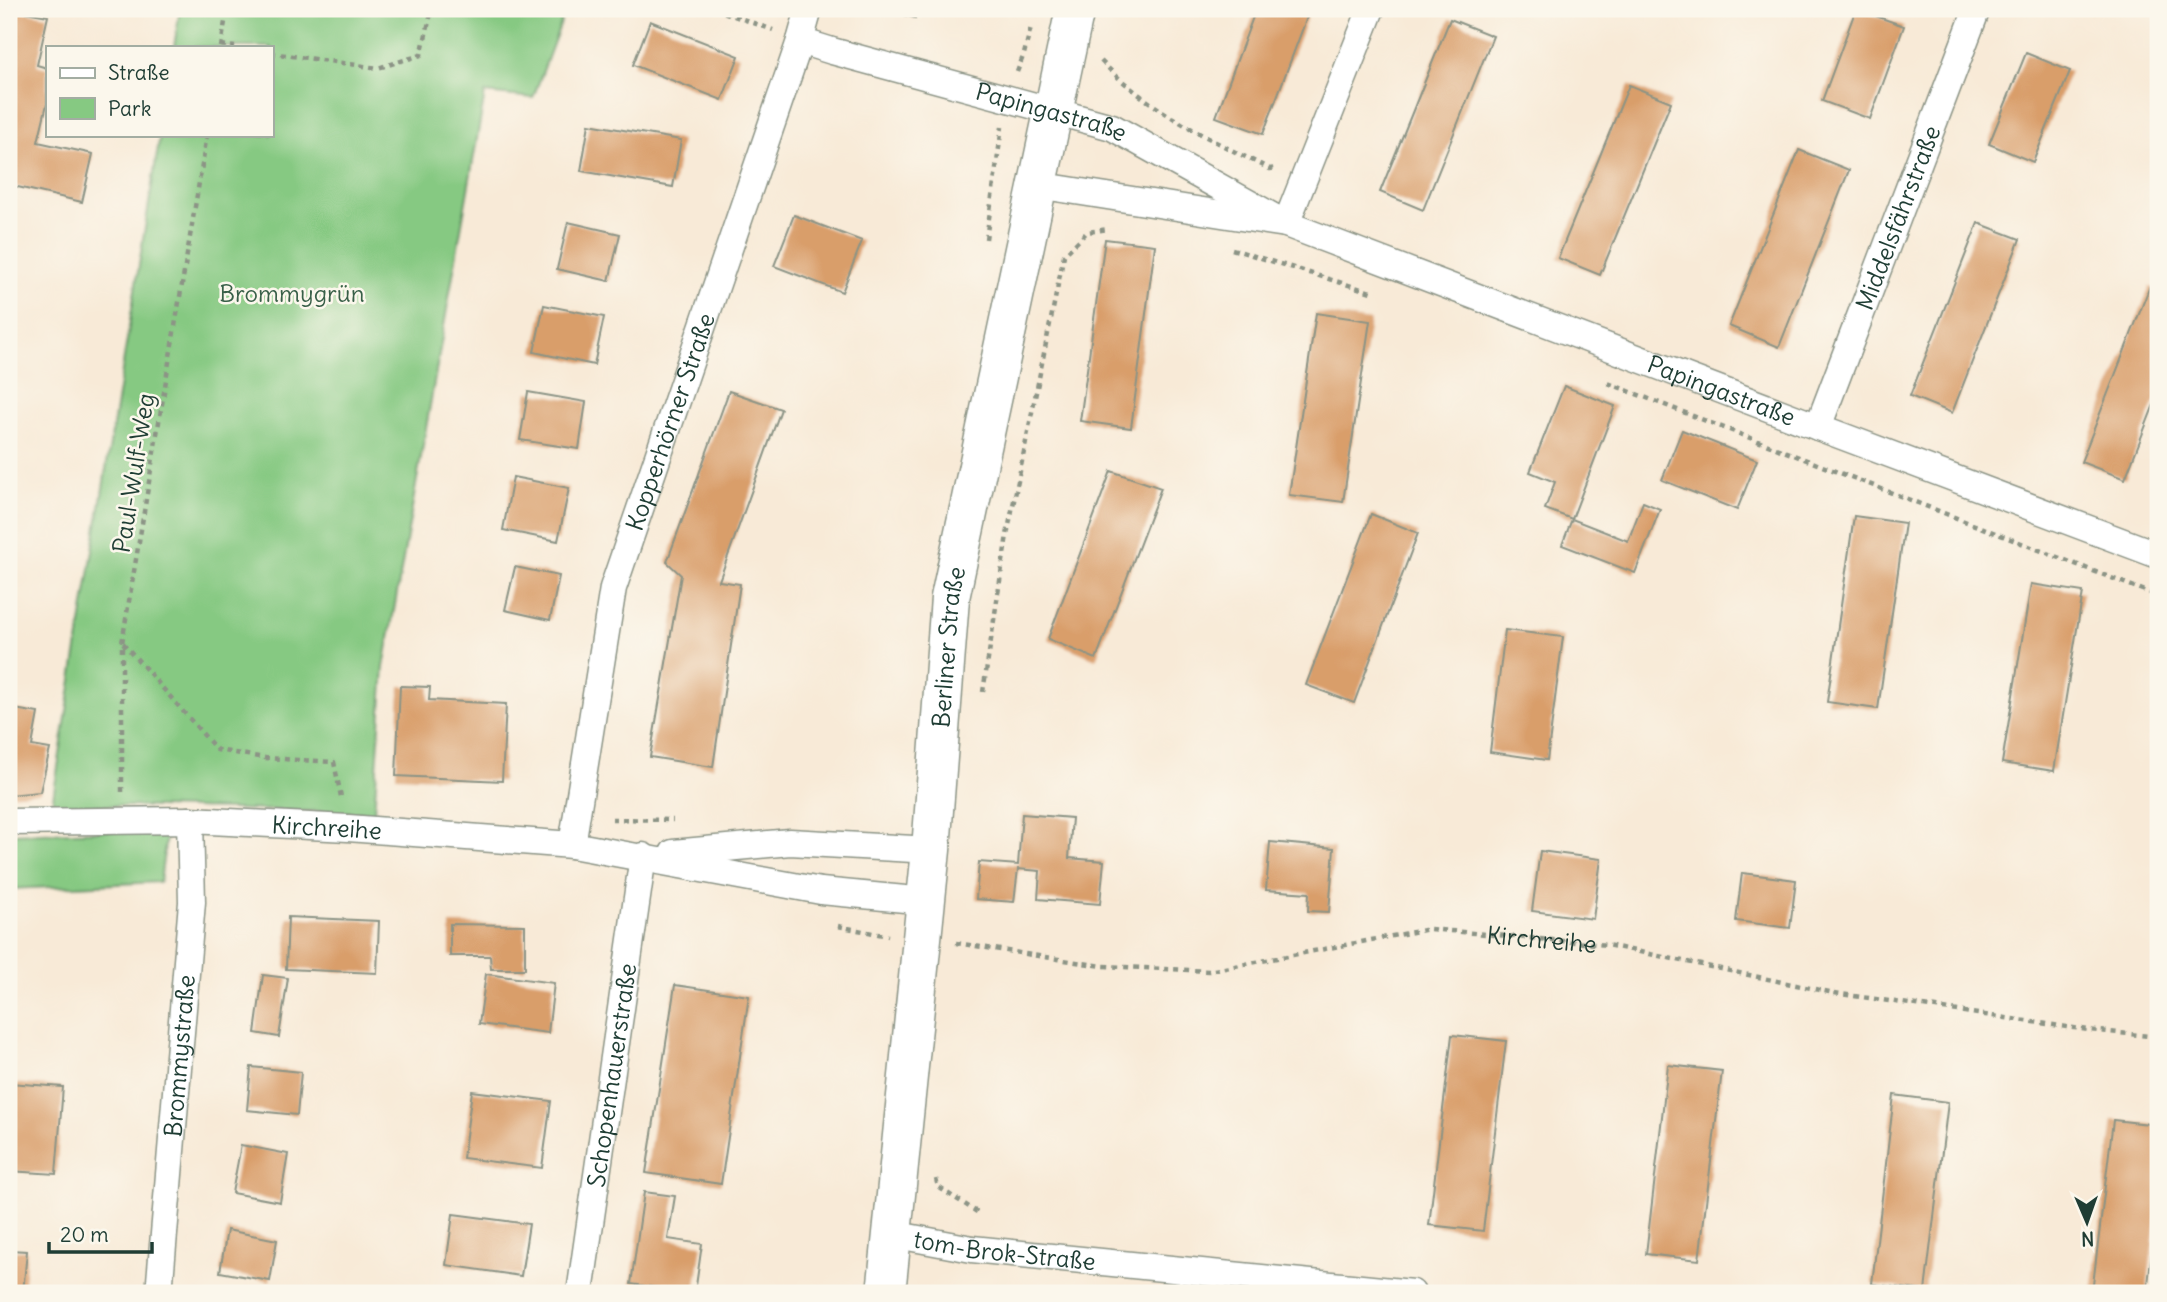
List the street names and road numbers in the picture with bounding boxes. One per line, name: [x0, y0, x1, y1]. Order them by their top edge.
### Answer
street label: Papingastraße: [972, 76, 1133, 148]
street label: Middelsfährstraße: [1849, 121, 1946, 314]
street label: Kopperhörner Straße: [619, 309, 721, 534]
street label: Papingastraße: [1643, 348, 1800, 432]
street label: Paul-Wulf-Weg: [106, 391, 160, 555]
street label: Berliner Straße: [925, 564, 971, 729]
street label: Kirchreihe: [271, 809, 383, 846]
street label: Kirchreihe: [1485, 919, 1598, 959]
street label: Schopenhauerstraße: [580, 961, 642, 1189]
street label: Brommystraße: [157, 974, 201, 1138]
street label: tom-Brok-Straße: [911, 1223, 1097, 1276]

